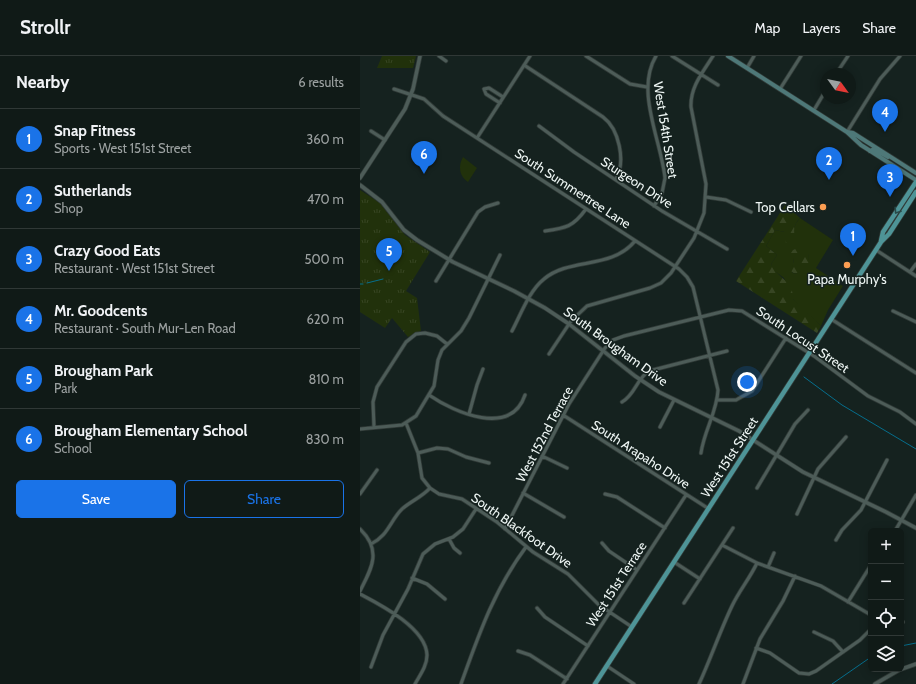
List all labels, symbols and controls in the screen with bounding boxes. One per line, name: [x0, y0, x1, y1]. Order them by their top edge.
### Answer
text: Strollr: [20, 16, 71, 39]
text: Map: [755, 19, 780, 37]
text: Layers: [802, 19, 840, 37]
text: Share: [862, 19, 896, 37]
north arrow: [820, 68, 856, 104]
text: Nearby: [16, 72, 69, 92]
text: 6 results: [298, 74, 344, 90]
street label: West 154th Street: [650, 81, 682, 180]
pin: 4: [872, 99, 898, 132]
text: Snap Fitness: [54, 122, 136, 140]
text: 1: [27, 131, 31, 147]
text: 360 m: [306, 131, 344, 147]
text: Sports · West 151st Street: [54, 140, 191, 156]
pin: 6: [411, 141, 437, 174]
street label: South Summertree Lane: [512, 145, 634, 232]
pin: 2: [816, 147, 842, 180]
street label: Sturgeon Drive: [598, 153, 676, 211]
pin: 3: [877, 164, 903, 197]
text: Sutherlands: [54, 182, 132, 200]
text: 2: [26, 191, 32, 207]
text: 470 m: [307, 191, 344, 207]
place label: Top Cellars: [755, 199, 816, 215]
text: Shop: [54, 200, 83, 216]
marker: Top Cellars: [818, 202, 828, 212]
one-way arrow: [895, 207, 902, 214]
pin: 1: [840, 223, 866, 256]
pin: 5: [376, 238, 402, 271]
text: Crazy Good Eats: [54, 242, 160, 260]
text: 3: [25, 251, 33, 267]
text: 500 m: [304, 251, 344, 267]
text: Restaurant · West 151st Street: [54, 260, 215, 276]
marker: Papa Murphy's: [842, 260, 852, 270]
place label: Papa Murphy's: [807, 271, 887, 287]
text: Mr. Goodcents: [54, 302, 147, 320]
street label: South Locust Street: [754, 302, 853, 376]
street label: South Brougham Drive: [561, 303, 671, 389]
text: 4: [25, 311, 33, 327]
text: 620 m: [306, 311, 344, 327]
text: Restaurant · South Mur-Len Road: [54, 320, 236, 336]
text: Brougham Park: [54, 362, 153, 380]
text: 5: [26, 371, 32, 387]
text: 810 m: [308, 371, 344, 387]
your location: [737, 372, 757, 392]
text: Park: [54, 380, 77, 396]
street label: West 152nd Terrace: [512, 383, 576, 485]
street label: West 151st Street: [697, 413, 761, 500]
street label: South Arapaho Drive: [589, 416, 693, 492]
text: Brougham Elementary School: [54, 422, 248, 440]
text: 6: [25, 431, 33, 447]
text: 830 m: [306, 431, 344, 447]
text: School: [54, 440, 92, 456]
button: Save: [16, 480, 176, 518]
button: Share: [184, 480, 344, 518]
street label: South Blackfoot Drive: [468, 489, 576, 571]
map controls: [868, 528, 904, 672]
button: +: [868, 528, 904, 564]
street label: West 151st Terrace: [582, 538, 650, 630]
button: −: [868, 564, 904, 600]
button: locate: [868, 600, 904, 636]
button: layers: [868, 636, 904, 672]

